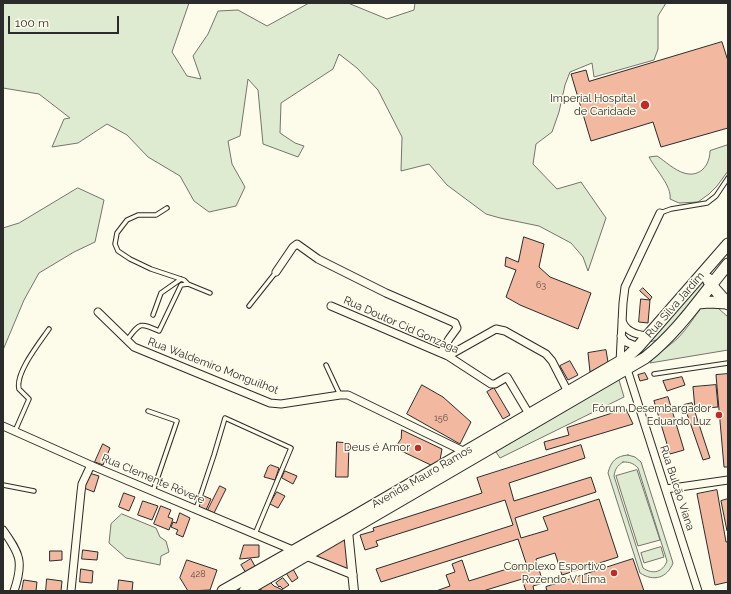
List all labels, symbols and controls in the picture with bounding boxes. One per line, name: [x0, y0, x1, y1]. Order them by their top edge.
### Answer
scale bar: [10, 8, 121, 34]
text: 100 m: [15, 16, 49, 30]
place label: Imperial Hospital de Caridade: [550, 92, 636, 118]
marker: Imperial Hospital de Caridade: [639, 99, 651, 111]
street label: Rua Silva Jardim: [643, 269, 707, 341]
house number: 63: [536, 280, 546, 290]
street label: Rua Doutor Cid Gonzaga: [341, 294, 461, 356]
street label: Rua Waldemiro Monguilhot: [146, 335, 280, 397]
place label: Fórum Desembargador Eduardo Luz: [592, 402, 711, 428]
marker: Fórum Desembargador Eduardo Luz: [714, 410, 724, 420]
house number: 156: [434, 413, 448, 423]
place label: Deus é Amor: [344, 441, 410, 455]
street label: Avenida Mauro Ramos: [369, 443, 475, 511]
marker: Deus é Amor: [413, 443, 423, 453]
street label: Rua Bulcão Viana: [657, 444, 697, 532]
street label: Rua Clemente Rôvere: [99, 451, 207, 507]
place label: Complexo Esportivo Rozendo V. Lima: [504, 560, 606, 586]
marker: Complexo Esportivo Rozendo V. Lima: [609, 568, 619, 578]
house number: 428: [191, 569, 205, 579]

